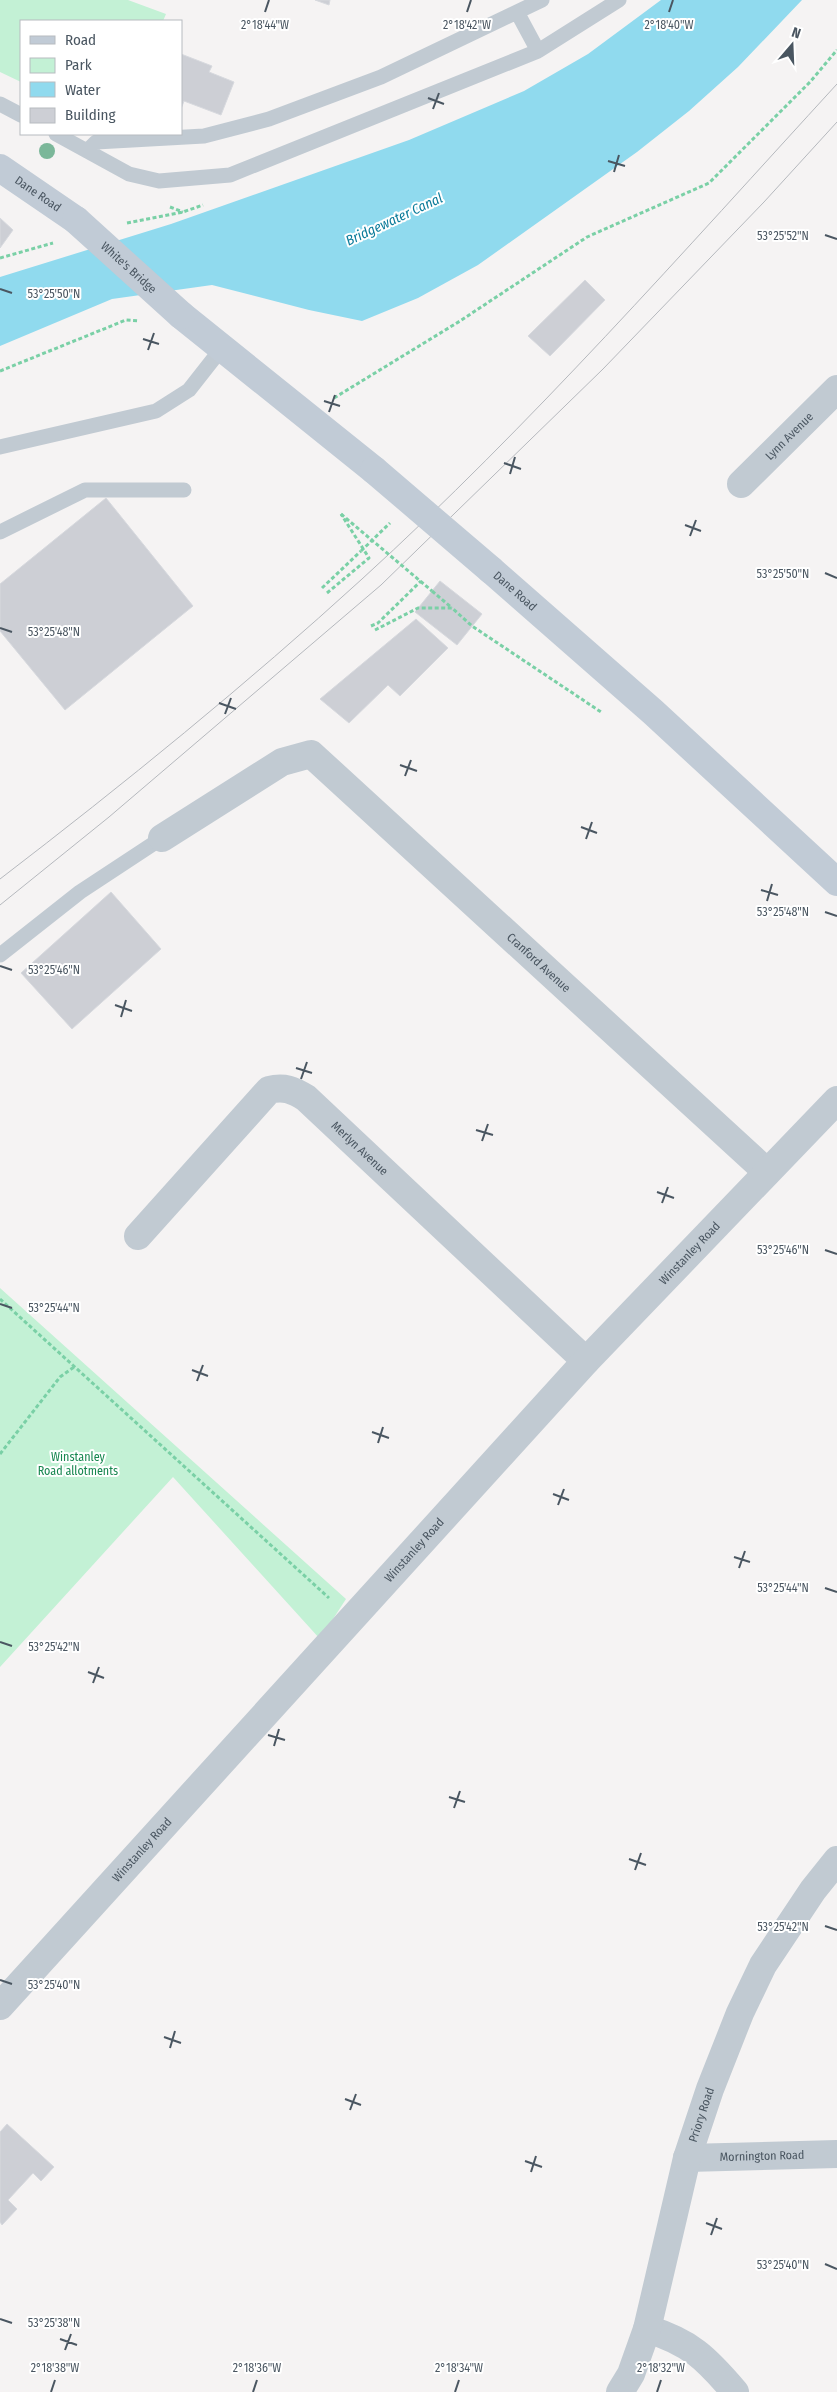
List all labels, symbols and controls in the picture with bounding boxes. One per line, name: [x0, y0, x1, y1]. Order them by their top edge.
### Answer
text: 2°18'44"W: [241, 18, 289, 32]
text: 2°18'42"W: [443, 18, 491, 32]
text: 2°18'40"W: [645, 18, 693, 32]
legend: [20, 20, 182, 135]
north arrow: [767, 20, 817, 70]
text: N: [789, 24, 803, 43]
text: Road: [65, 31, 96, 49]
text: Park: [65, 56, 92, 74]
text: Water: [65, 81, 101, 99]
text: Building: [65, 106, 116, 124]
street label: Dane Road: [12, 173, 64, 215]
water label: Bridgewater Canal: [343, 189, 446, 249]
text: 53°25'52"N: [757, 229, 809, 243]
street label: White's Bridge: [98, 239, 159, 296]
text: 53°25'50"N: [28, 287, 80, 301]
street label: Lynn Avenue: [763, 410, 816, 463]
text: 53°25'50"N: [757, 567, 809, 581]
street label: Dane Road: [491, 568, 540, 614]
text: 53°25'48"N: [28, 625, 80, 639]
text: 53°25'48"N: [757, 905, 809, 919]
street label: Cranford Avenue: [504, 930, 573, 995]
text: 53°25'46"N: [28, 963, 80, 977]
street label: Merlyn Avenue: [329, 1119, 391, 1178]
street label: Winstanley Road: [656, 1219, 723, 1287]
text: 53°25'46"N: [757, 1243, 809, 1257]
text: 53°25'44"N: [28, 1301, 80, 1315]
park label: Winstanley Road allotments: [38, 1450, 118, 1478]
street label: Winstanley Road: [382, 1515, 447, 1585]
text: 53°25'44"N: [757, 1581, 809, 1595]
text: 53°25'42"N: [28, 1640, 80, 1654]
street label: Winstanley Road: [109, 1815, 175, 1885]
text: 53°25'42"N: [757, 1920, 809, 1934]
text: 53°25'40"N: [28, 1978, 80, 1992]
street label: Priory Road: [686, 2086, 717, 2144]
street label: Mornington Road: [720, 2148, 804, 2164]
text: 53°25'40"N: [757, 2258, 809, 2272]
text: 53°25'38"N: [28, 2316, 80, 2330]
text: 2°18'38"W: [31, 2361, 79, 2375]
text: 2°18'36"W: [233, 2361, 281, 2375]
text: 2°18'34"W: [435, 2361, 483, 2375]
text: 2°18'32"W: [637, 2361, 685, 2375]

